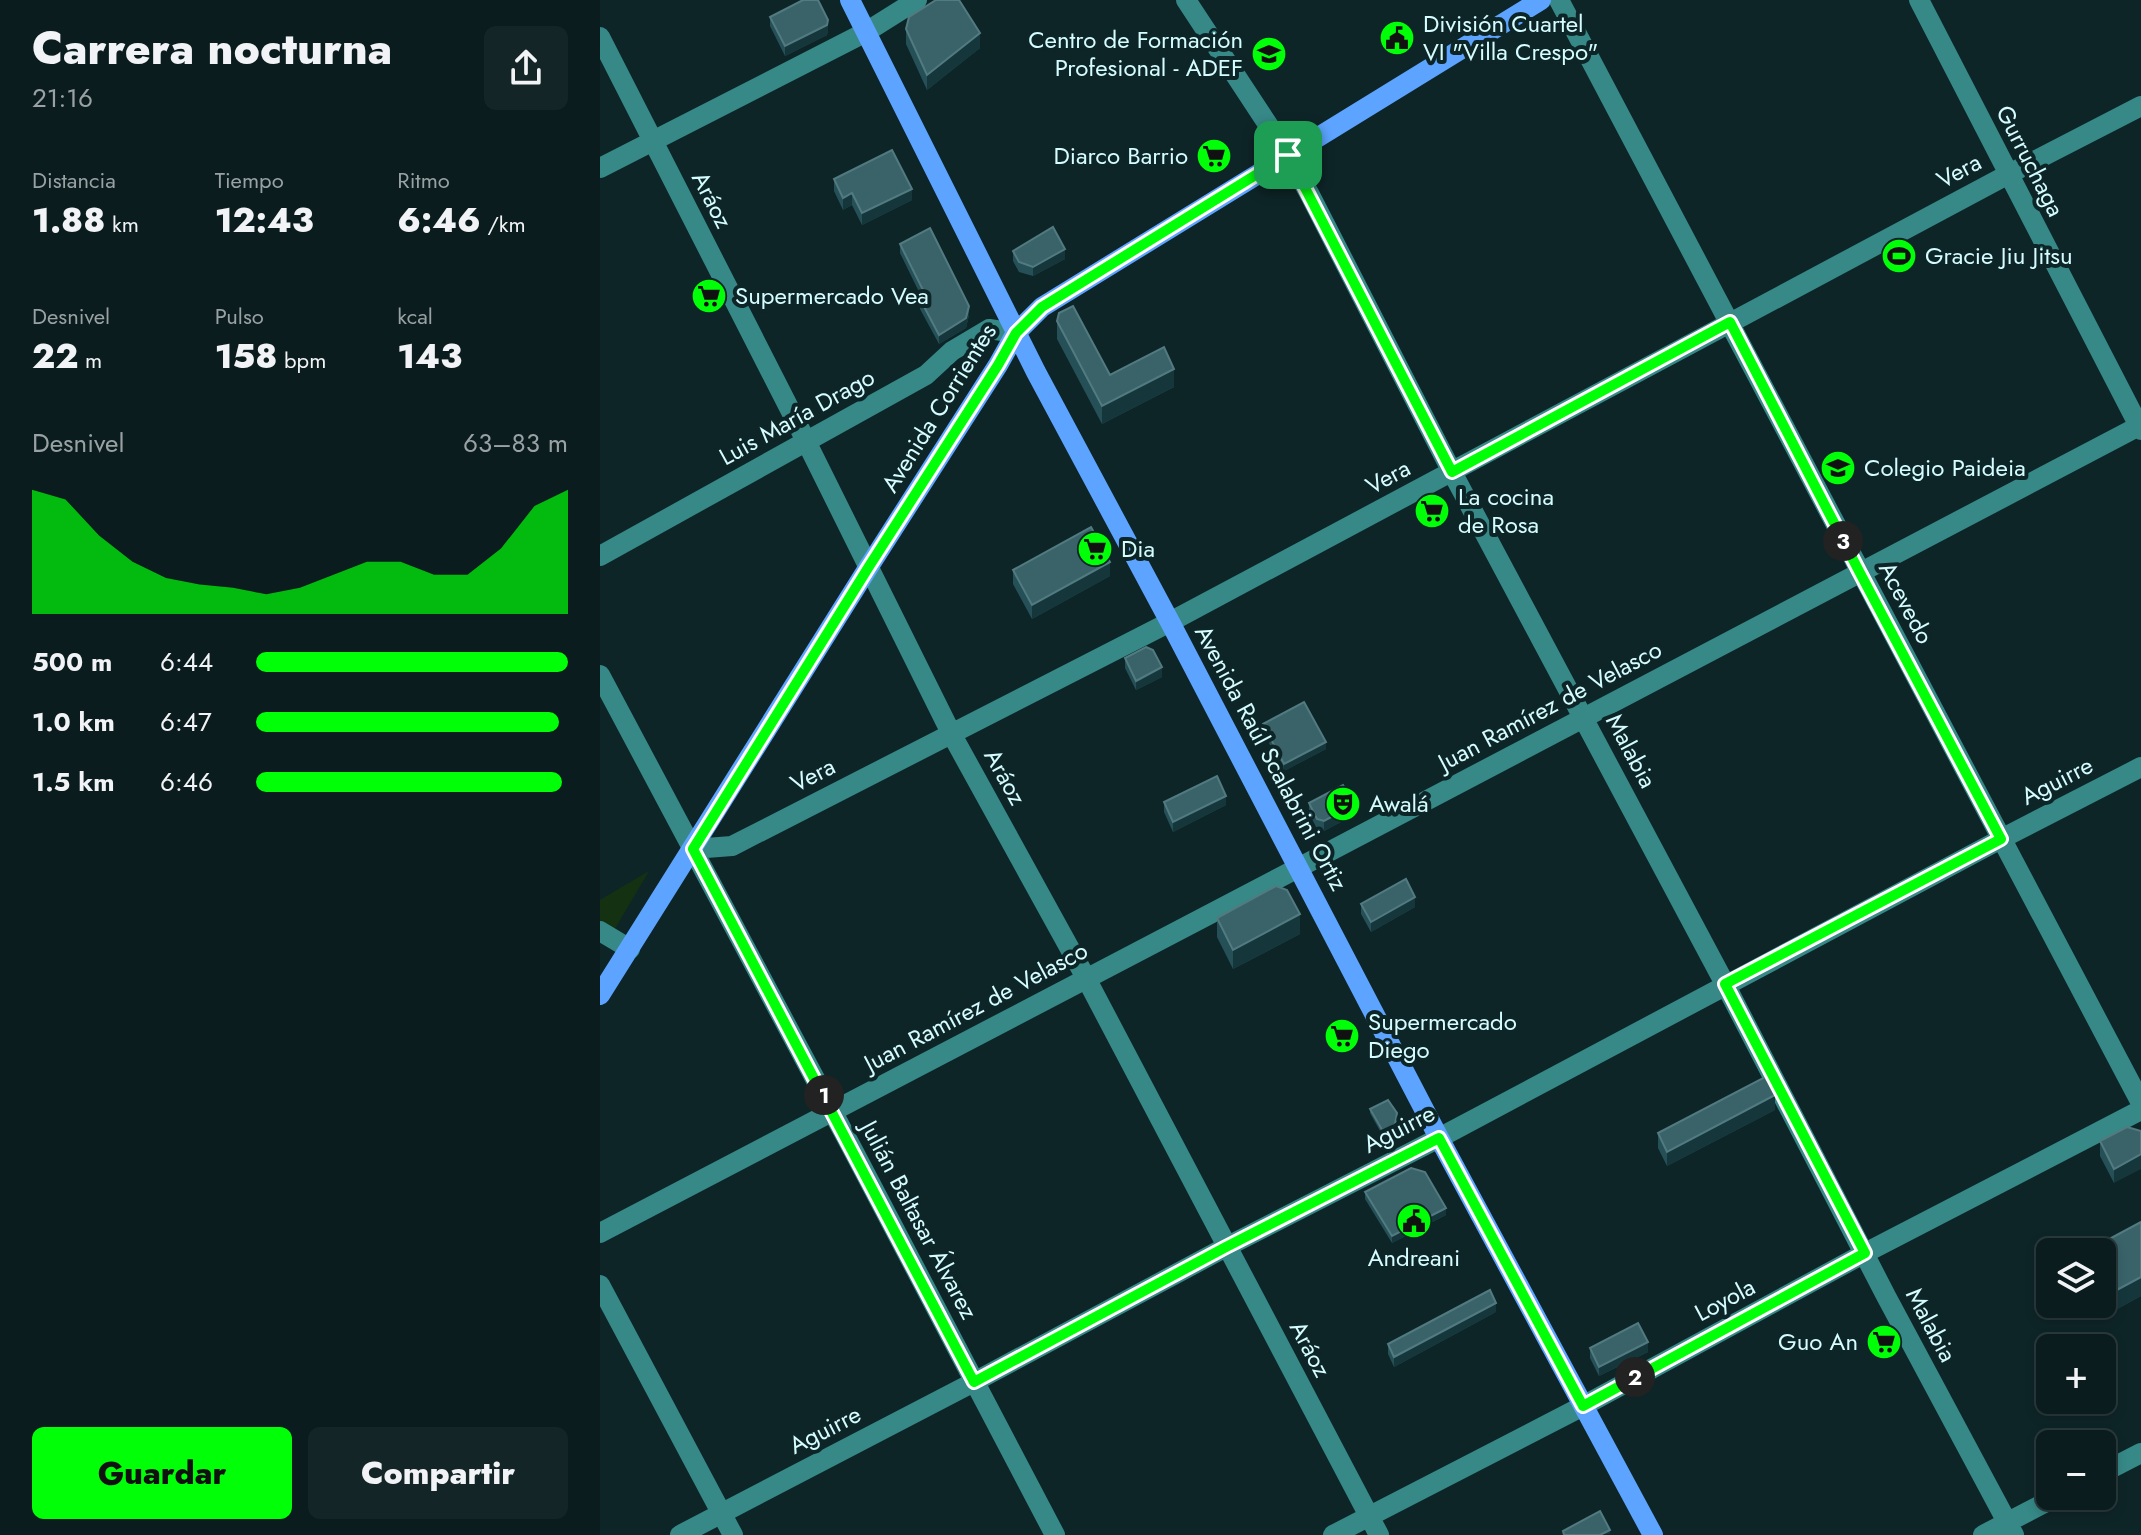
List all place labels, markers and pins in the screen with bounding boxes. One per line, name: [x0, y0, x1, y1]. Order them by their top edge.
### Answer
place label: División Cuartel VI "Villa Crespo": [1423, 6, 1599, 69]
public building icon: División Cuartel VI "Villa Crespo": [1378, 19, 1416, 57]
place label: Centro de Formación Profesional - ADEF: [1028, 22, 1243, 85]
school or university icon: Centro de Formación Profesional - ADEF: [1250, 35, 1288, 73]
pin: [1254, 121, 1322, 189]
supermarket icon: Diarco Barrio: [1195, 137, 1233, 175]
place label: Diarco Barrio: [1054, 138, 1188, 173]
sports icon: Gracie Jiu Jitsu: [1880, 237, 1918, 275]
place label: Gracie Jiu Jitsu: [1925, 238, 2072, 273]
supermarket icon: Supermercado Vea: [690, 277, 728, 315]
place label: Supermercado Vea: [735, 278, 929, 313]
school or university icon: Colegio Paideia: [1819, 449, 1857, 487]
place label: Colegio Paideia: [1864, 450, 2026, 485]
place label: La cocina de Rosa: [1458, 479, 1554, 542]
supermarket icon: La cocina de Rosa: [1413, 492, 1451, 530]
pin: 3: [1823, 521, 1863, 561]
supermarket icon: Dia: [1076, 530, 1114, 568]
place label: Dia: [1121, 531, 1155, 566]
theatre icon: Awalá: [1324, 785, 1362, 823]
place label: Awalá: [1369, 786, 1429, 821]
place label: Supermercado Diego: [1368, 1004, 1517, 1067]
supermarket icon: Supermercado Diego: [1323, 1017, 1361, 1055]
pin: 1: [804, 1075, 844, 1115]
public building icon: Andreani: [1395, 1202, 1433, 1240]
place label: Andreani: [1368, 1240, 1460, 1275]
supermarket icon: Guo An: [1865, 1323, 1903, 1361]
place label: Guo An: [1778, 1324, 1858, 1359]
pin: 2: [1615, 1357, 1655, 1397]

